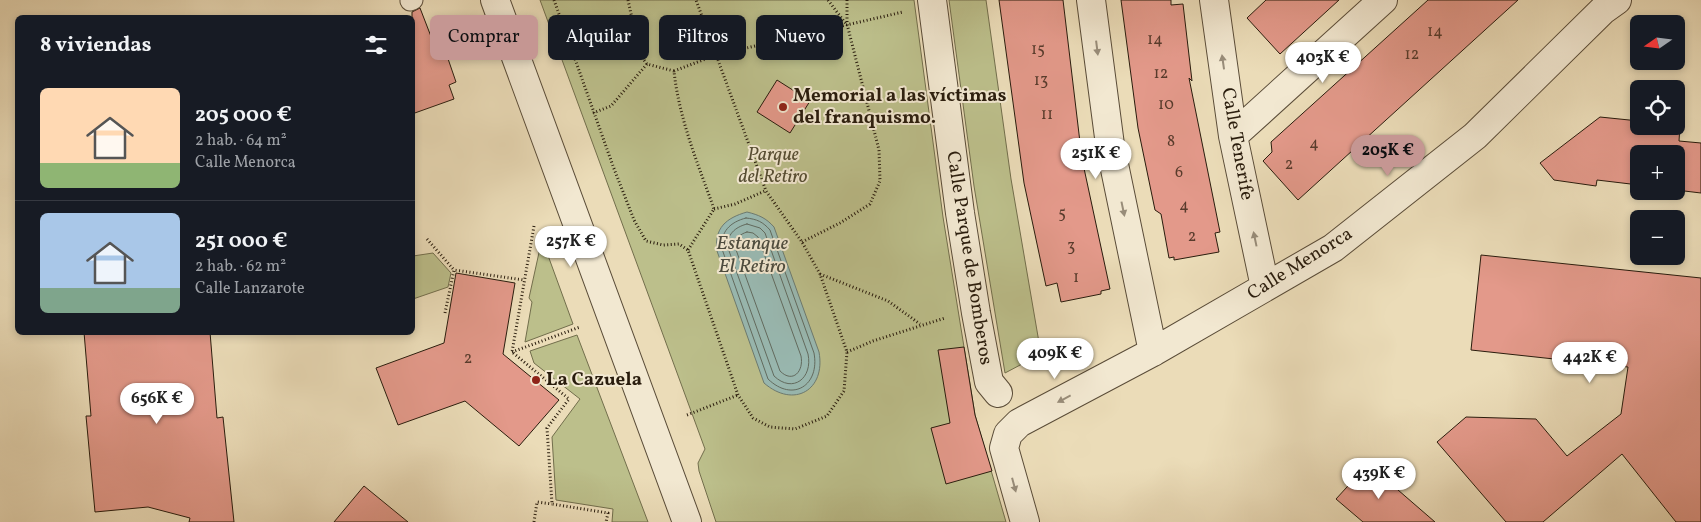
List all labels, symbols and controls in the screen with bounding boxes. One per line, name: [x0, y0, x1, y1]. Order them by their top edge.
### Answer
chip: Comprar: [430, 15, 538, 60]
chip: Alquilar: [548, 15, 649, 60]
chip: Filtros: [659, 15, 746, 60]
chip: Nuevo: [756, 15, 843, 60]
north arrow: [1630, 15, 1685, 70]
map controls: [1630, 15, 1685, 265]
house number: 14: [1427, 21, 1443, 43]
house number: 14: [1147, 29, 1163, 51]
text: 8 viviendas: [40, 31, 151, 60]
icon: filters: [362, 31, 390, 59]
house number: 15: [1031, 39, 1045, 61]
one-way arrow: [1094, 41, 1102, 57]
pin: 403K €: [1282, 42, 1364, 84]
house number: 12: [1405, 44, 1419, 66]
text: 403K €: [1296, 47, 1350, 69]
one-way arrow: [1218, 54, 1226, 70]
house number: 12: [1154, 63, 1168, 85]
house number: 13: [1034, 70, 1048, 92]
button: locate: [1630, 80, 1685, 135]
place label: Memorial a las víctimas del franquismo.: [793, 83, 1007, 131]
street label: Calle Tenerife: [1214, 86, 1260, 202]
house number: 10: [1158, 94, 1174, 116]
text: 205 000 €: [195, 101, 292, 130]
marker: Memorial a las víctimas del franquismo.: [777, 101, 789, 113]
house number: 11: [1041, 104, 1053, 126]
icon: home: [80, 108, 140, 168]
text: 2 hab. · 64 m²: [195, 130, 287, 152]
house number: 8: [1167, 131, 1175, 153]
house number: 4: [1309, 133, 1319, 155]
pin: 205K €: [1347, 134, 1429, 177]
pin: 251K €: [1055, 138, 1137, 180]
text: 205K €: [1362, 140, 1414, 162]
park label: Parque del Retiro: [739, 142, 808, 190]
text: 251K €: [1071, 143, 1121, 165]
button: +: [1630, 145, 1685, 200]
street label: Calle Parque de Bomberos: [939, 149, 999, 367]
text: Calle Menorca: [195, 152, 296, 174]
house number: 2: [1285, 154, 1293, 176]
house number: 6: [1175, 162, 1183, 184]
house number: 4: [1179, 195, 1189, 217]
one-way arrow: [1119, 201, 1127, 216]
house number: 5: [1058, 203, 1066, 225]
button: −: [1630, 210, 1685, 265]
street label: Calle Menorca: [1242, 221, 1358, 307]
pin: 257K €: [530, 226, 612, 268]
house number: 2: [1188, 226, 1196, 248]
text: 251 000 €: [195, 227, 288, 256]
water label: Estanque El Retiro: [716, 230, 789, 281]
text: 257K €: [546, 231, 596, 253]
one-way arrow: [1251, 231, 1259, 247]
icon: home: [80, 233, 140, 293]
house number: 3: [1067, 236, 1075, 258]
text: 2 hab. · 62 m²: [195, 256, 286, 278]
house number: 1: [1073, 267, 1079, 289]
text: Calle Lanzarote: [195, 278, 305, 300]
pin: 409K €: [1014, 338, 1096, 380]
pin: 442K €: [1549, 342, 1631, 384]
text: 409K €: [1028, 343, 1082, 365]
text: 442K €: [1563, 347, 1617, 369]
house number: 2: [464, 348, 472, 370]
place label: La Cazuela: [546, 367, 642, 393]
marker: La Cazuela: [530, 374, 542, 386]
pin: 656K €: [116, 382, 198, 425]
text: 656K €: [131, 388, 183, 410]
one-way arrow: [1057, 395, 1071, 403]
pin: 439K €: [1338, 458, 1420, 500]
text: 439K €: [1353, 463, 1405, 485]
one-way arrow: [1011, 477, 1019, 492]

